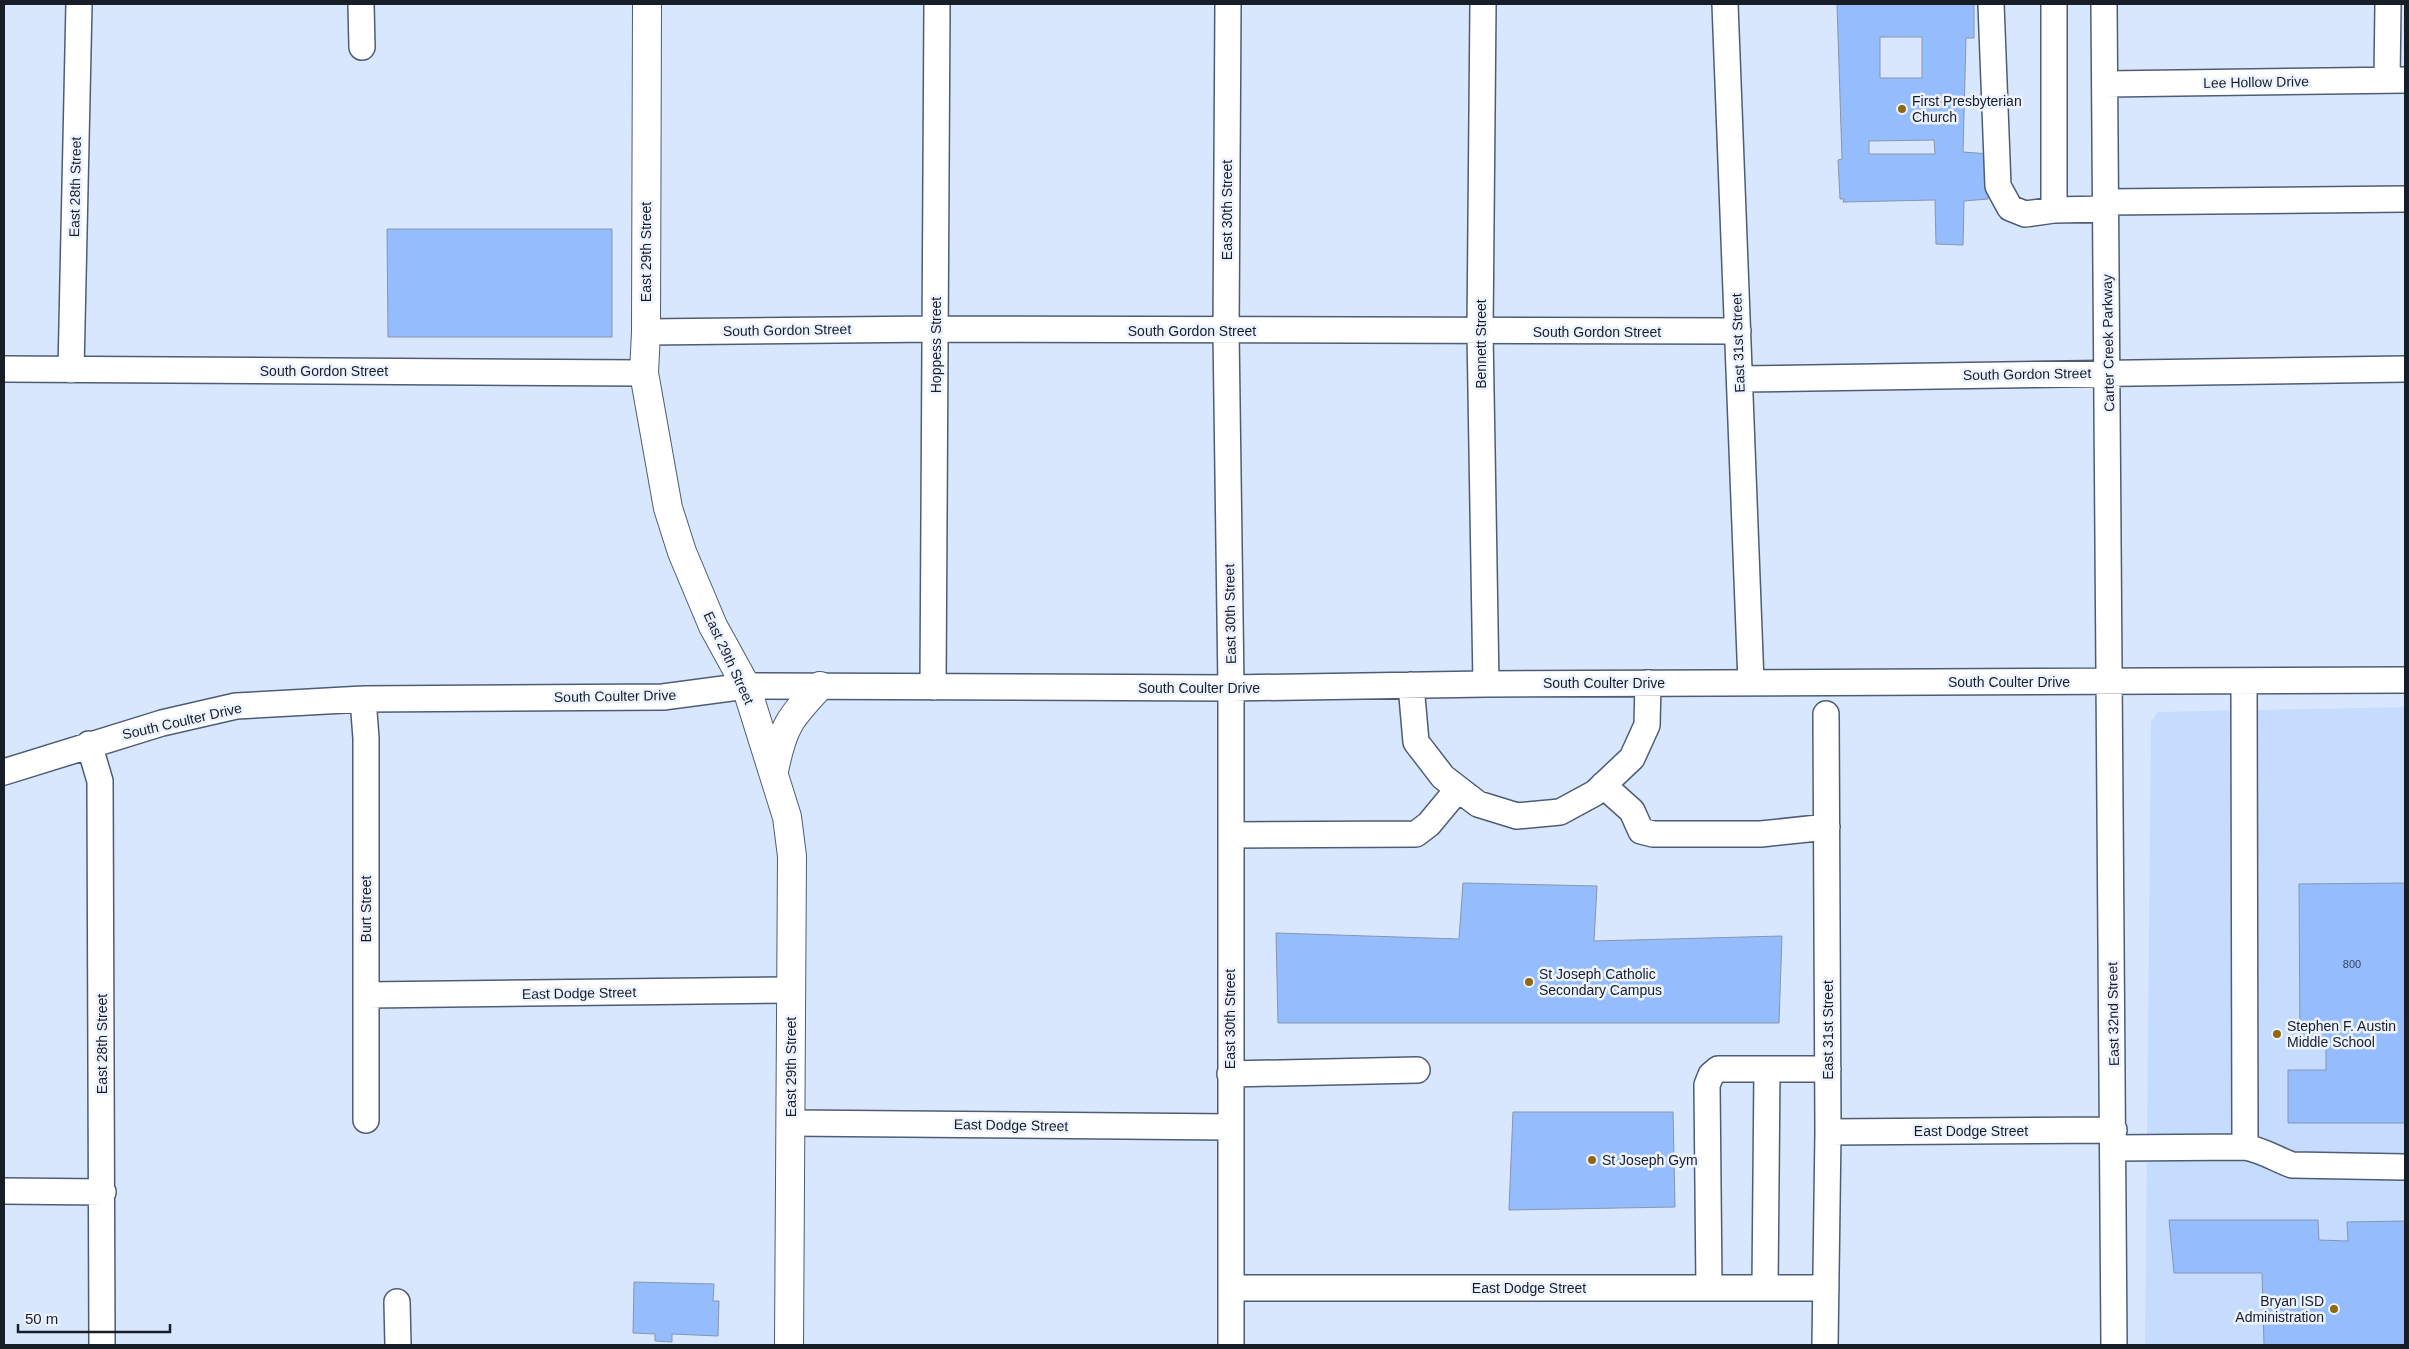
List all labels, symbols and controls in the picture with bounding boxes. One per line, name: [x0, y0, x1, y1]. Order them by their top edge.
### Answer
street label: Lee Hollow Drive: [2203, 73, 2309, 91]
place label: First Presbyterian Church: [1912, 93, 2022, 125]
marker: First Presbyterian Church: [1896, 103, 1908, 115]
street label: East 28th Street: [66, 137, 84, 237]
street label: East 30th Street: [1219, 160, 1235, 260]
street label: East 29th Street: [638, 202, 654, 302]
street label: Carter Creek Parkway: [2099, 274, 2117, 412]
street label: East 31st Street: [1728, 293, 1748, 393]
street label: Hoppess Street: [928, 297, 944, 393]
street label: Bennett Street: [1473, 299, 1489, 389]
street label: South Gordon Street: [723, 321, 851, 339]
street label: South Gordon Street: [1128, 323, 1256, 339]
street label: South Gordon Street: [1533, 324, 1661, 340]
street label: South Gordon Street: [260, 363, 388, 379]
street label: South Gordon Street: [1963, 365, 2091, 383]
street label: East 30th Street: [1221, 564, 1239, 664]
street label: East 29th Street: [701, 609, 758, 707]
street label: South Coulter Drive: [1948, 674, 2070, 690]
street label: South Coulter Drive: [1543, 675, 1665, 691]
street label: South Coulter Drive: [1138, 680, 1260, 696]
street label: South Coulter Drive: [554, 687, 676, 705]
street label: South Coulter Drive: [121, 699, 244, 743]
street label: Burt Street: [358, 875, 374, 942]
house number: 800: [2343, 958, 2361, 970]
street label: East 32nd Street: [2104, 962, 2122, 1066]
place label: St Joseph Catholic Secondary Campus: [1539, 966, 1662, 998]
street label: East 30th Street: [1222, 969, 1238, 1069]
marker: St Joseph Catholic Secondary Campus: [1523, 976, 1535, 988]
street label: East 31st Street: [1820, 980, 1836, 1080]
street label: East Dodge Street: [522, 984, 636, 1002]
street label: East 28th Street: [94, 994, 110, 1094]
street label: East 29th Street: [783, 1017, 799, 1117]
place label: Stephen F. Austin Middle School: [2287, 1018, 2396, 1050]
marker: Stephen F. Austin Middle School: [2271, 1028, 2283, 1040]
street label: East Dodge Street: [954, 1116, 1068, 1134]
street label: East Dodge Street: [1914, 1123, 2028, 1139]
place label: St Joseph Gym: [1602, 1152, 1698, 1168]
marker: St Joseph Gym: [1586, 1154, 1598, 1166]
street label: East Dodge Street: [1472, 1280, 1586, 1296]
place label: Bryan ISD Administration: [2235, 1293, 2324, 1325]
scale bar: [18, 1302, 170, 1334]
marker: Bryan ISD Administration: [2328, 1303, 2340, 1315]
text: 50 m: [25, 1310, 58, 1327]

